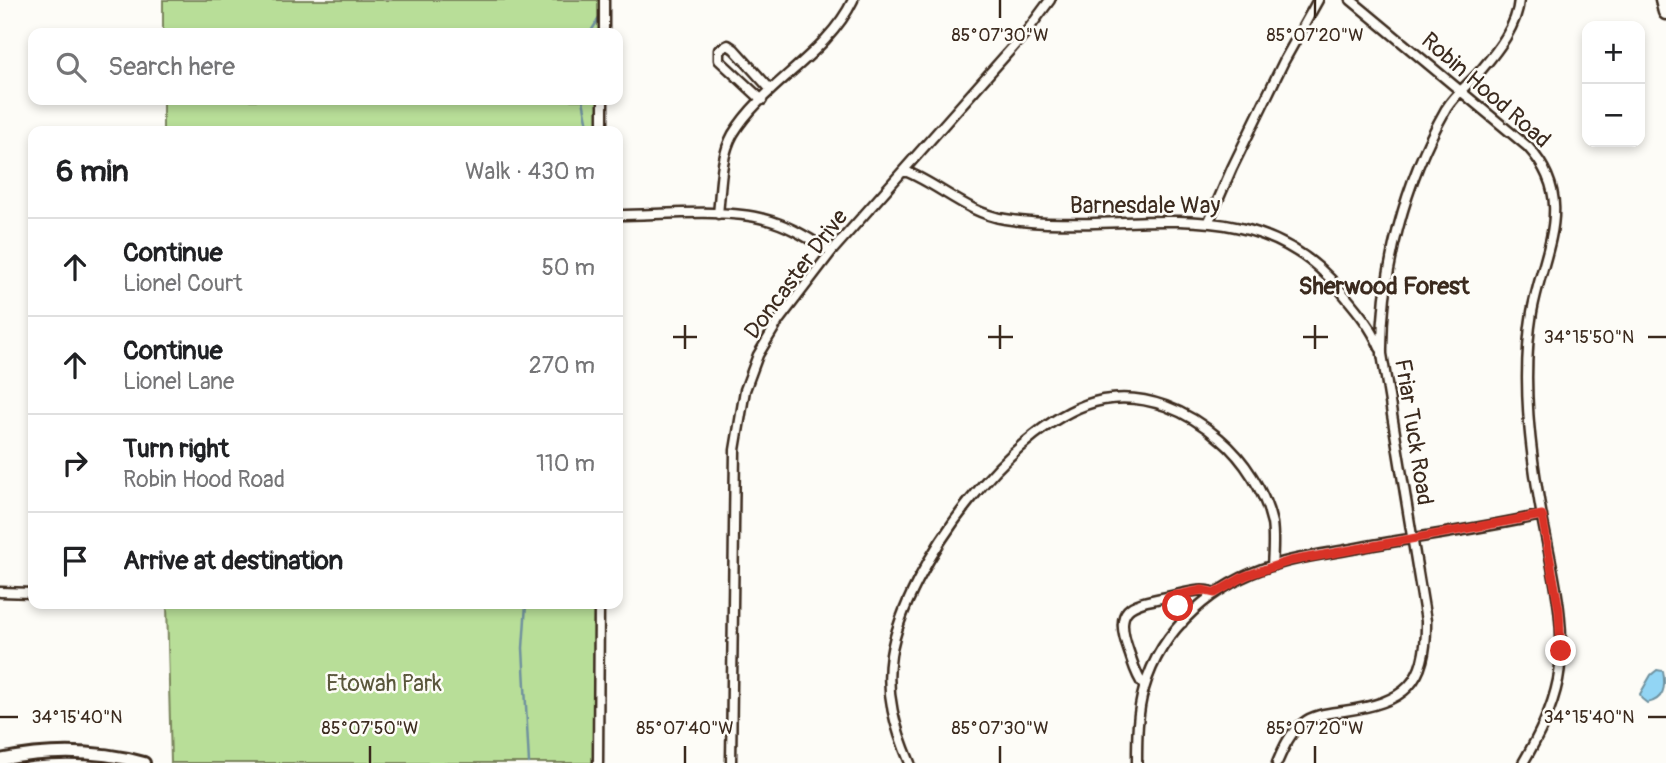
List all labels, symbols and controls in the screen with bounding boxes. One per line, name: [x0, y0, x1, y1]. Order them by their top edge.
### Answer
map controls: [1582, 21, 1645, 147]
button: +: [1582, 21, 1645, 84]
text: 85°07'30"W: [951, 24, 1049, 47]
text: 85°07'20"W: [1266, 24, 1364, 47]
street label: Robin Hood Road: [1415, 26, 1557, 154]
search box: [28, 28, 623, 105]
icon: search: [52, 48, 90, 86]
text: Search here: [108, 51, 235, 83]
button: −: [1582, 84, 1645, 147]
text: 6 min: [56, 153, 129, 190]
text: Walk · 430 m: [465, 157, 595, 186]
street label: Barnesdale Way: [1070, 191, 1220, 220]
street label: Doncaster Drive: [738, 203, 855, 345]
text: Continue: [123, 237, 223, 269]
icon: ahead: [56, 248, 94, 286]
text: 50 m: [541, 253, 595, 282]
text: Lionel Court: [123, 269, 243, 298]
district label: Sherwood Forest: [1298, 272, 1471, 301]
text: 34°15'50"N: [1544, 326, 1634, 349]
text: Continue: [123, 335, 223, 367]
icon: ahead: [56, 346, 94, 384]
text: 270 m: [529, 351, 595, 380]
street label: Friar Tuck Road: [1388, 357, 1440, 507]
text: Lionel Lane: [123, 367, 234, 396]
text: Turn right: [123, 433, 229, 465]
icon: right: [56, 444, 94, 482]
text: 110 m: [536, 449, 595, 478]
text: Robin Hood Road: [123, 465, 285, 494]
icon: arrive: [56, 542, 94, 580]
text: Arrive at destination: [123, 545, 343, 577]
route start: [1162, 590, 1193, 621]
route end: [1545, 635, 1576, 666]
park label: Etowah Park: [326, 669, 442, 698]
text: 34°15'40"N: [32, 706, 122, 729]
text: 34°15'40"N: [1544, 706, 1634, 729]
text: 85°07'50"W: [322, 717, 418, 740]
text: 85°07'40"W: [636, 717, 734, 740]
text: 85°07'30"W: [951, 717, 1049, 740]
text: 85°07'20"W: [1266, 717, 1364, 740]

